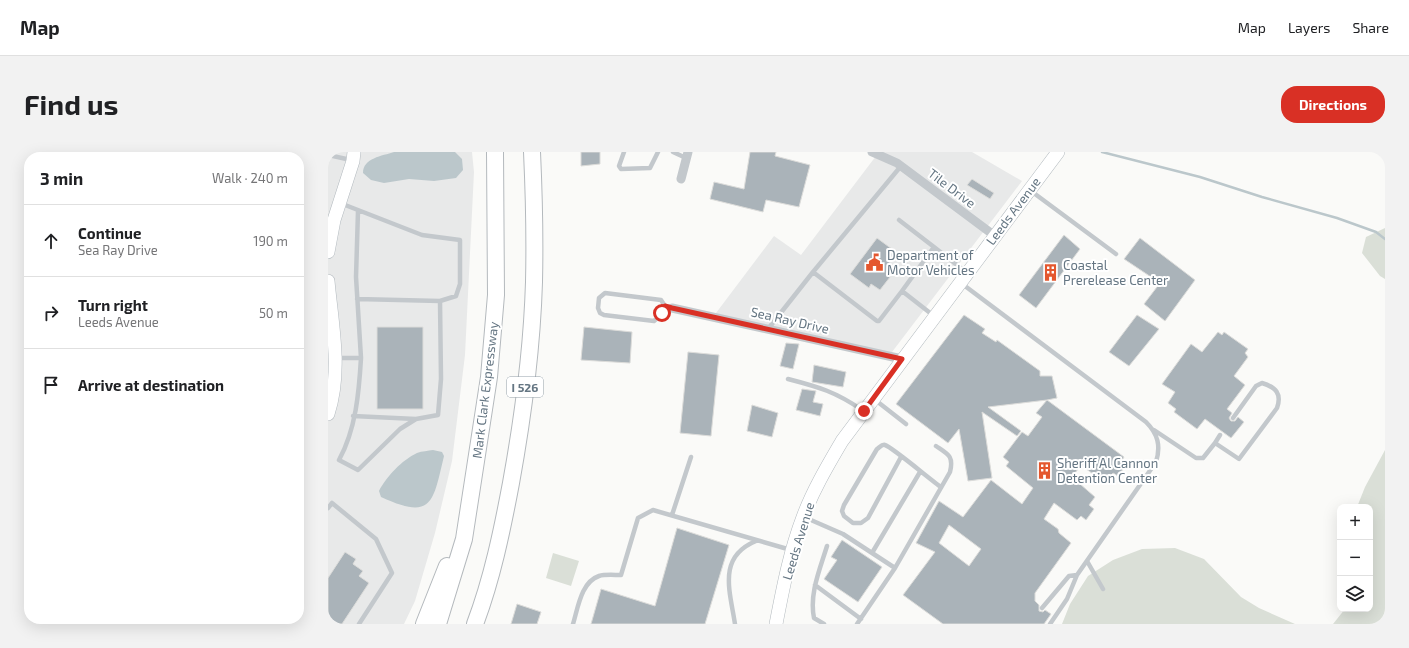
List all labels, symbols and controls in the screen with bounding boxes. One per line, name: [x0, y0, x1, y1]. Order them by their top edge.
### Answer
text: Map: [20, 16, 60, 39]
text: Map: [1238, 19, 1266, 36]
text: Layers: [1288, 19, 1330, 36]
text: Share: [1352, 19, 1389, 36]
button: Directions: [1281, 86, 1385, 123]
text: Find us: [24, 87, 118, 121]
street label: Tile Drive: [925, 165, 979, 211]
text: 3 min: [40, 168, 83, 188]
text: Walk · 240 m: [212, 170, 288, 186]
street label: Leeds Avenue: [982, 174, 1044, 248]
text: Continue: [78, 224, 141, 242]
icon: ahead: [40, 230, 62, 252]
text: 190 m: [253, 233, 288, 249]
text: Sea Ray Drive: [78, 242, 158, 258]
place label: Department of Motor Vehicles: [887, 247, 975, 278]
public building icon: Department of Motor Vehicles: [864, 252, 884, 272]
place label: Coastal Prerelease Center: [1063, 257, 1168, 288]
building icon: Coastal Prerelease Center: [1040, 262, 1060, 282]
text: Turn right: [78, 296, 148, 314]
icon: right: [40, 302, 62, 324]
street label: Sea Ray Drive: [749, 303, 831, 337]
route start: [653, 304, 671, 322]
text: 50 m: [259, 305, 288, 321]
text: Leeds Avenue: [78, 314, 159, 330]
street label: Mark Clark Expressway: [469, 321, 501, 459]
icon: arrive: [40, 374, 62, 396]
text: Arrive at destination: [78, 376, 224, 394]
road number: I 526: [507, 377, 543, 397]
route end: [855, 402, 873, 420]
place label: Sheriff Al Cannon Detention Center: [1057, 455, 1158, 486]
building icon: Sheriff Al Cannon Detention Center: [1034, 460, 1054, 480]
street label: Leeds Avenue: [779, 500, 817, 582]
map controls: [1337, 504, 1373, 612]
button: +: [1337, 504, 1373, 540]
button: −: [1337, 540, 1373, 576]
button: layers: [1337, 576, 1373, 612]

